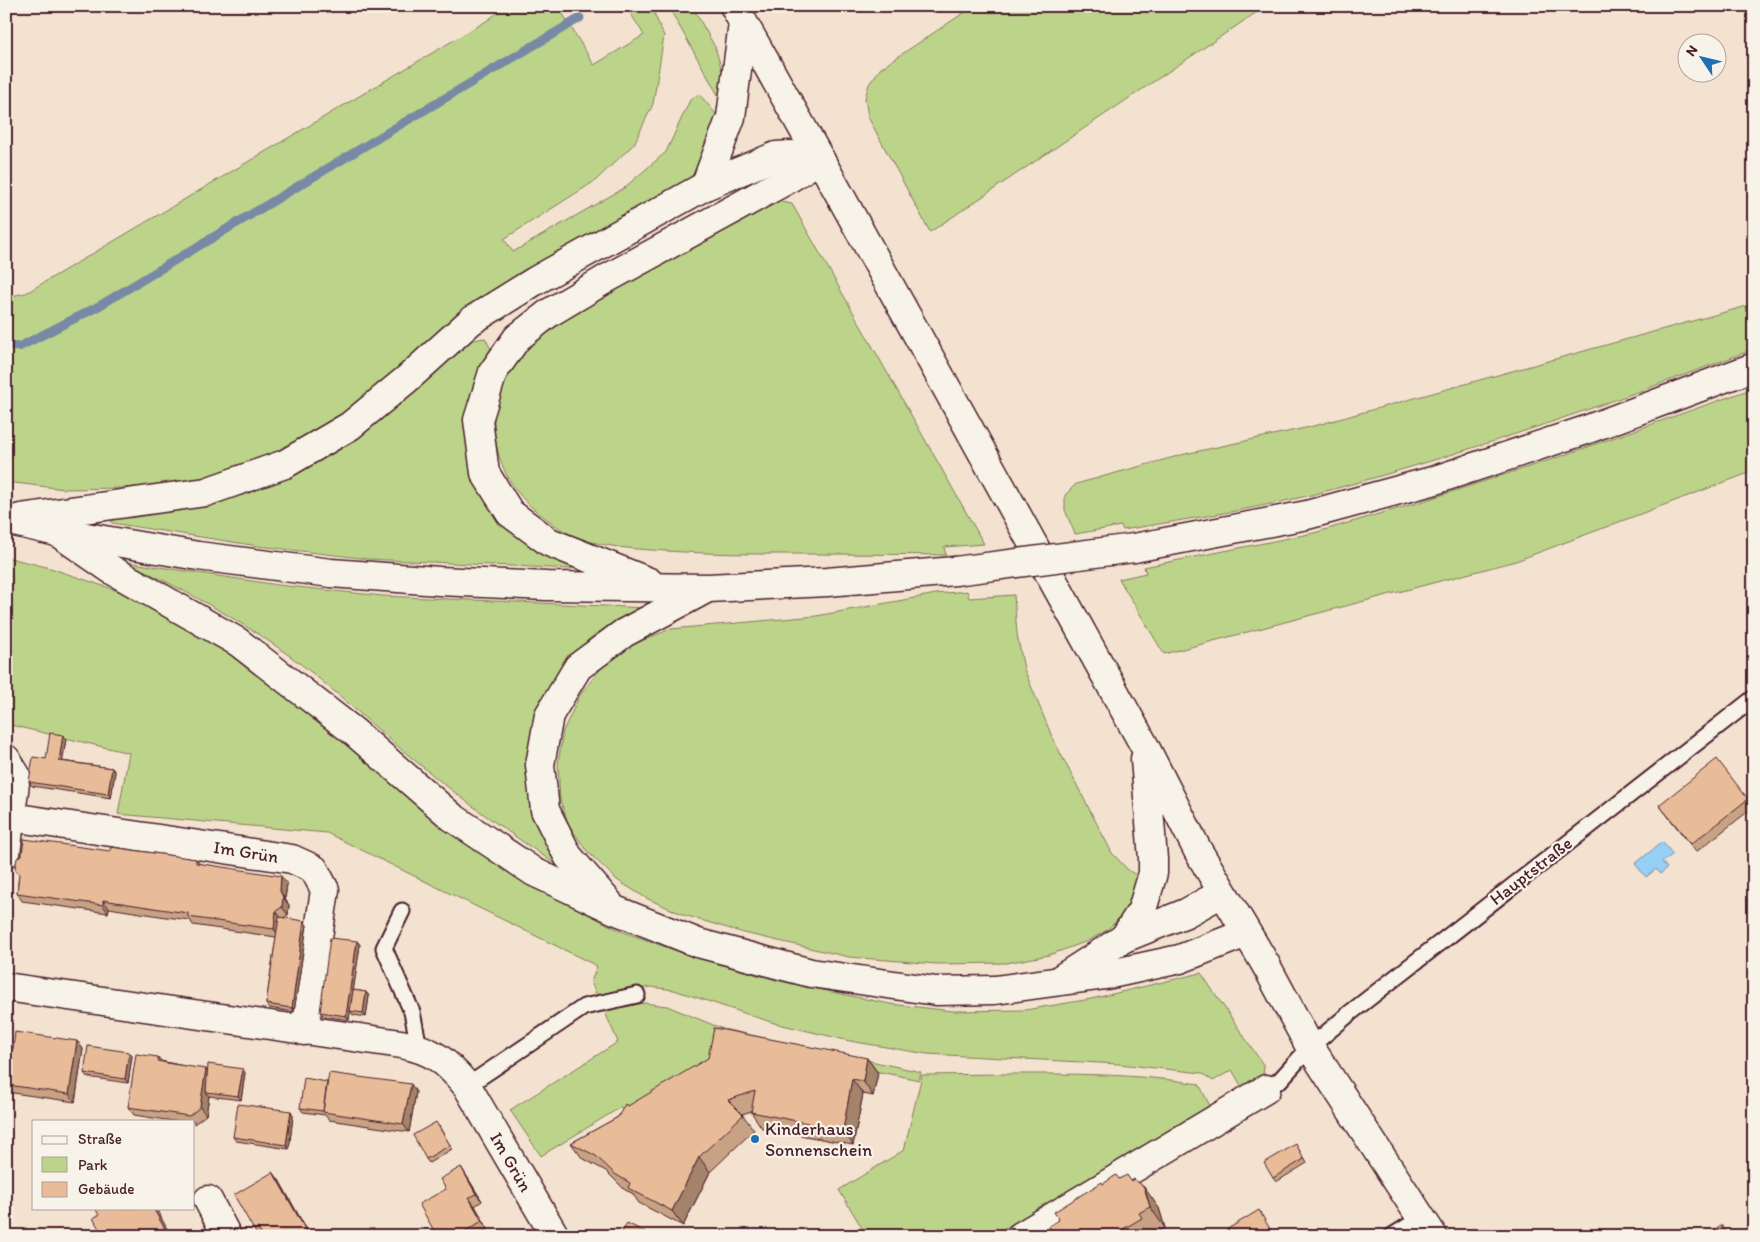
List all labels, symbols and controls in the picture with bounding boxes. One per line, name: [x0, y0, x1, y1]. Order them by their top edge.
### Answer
north arrow: [1678, 32, 1728, 82]
text: N: [1682, 42, 1701, 60]
street label: Hauptstraße: [1485, 832, 1577, 910]
street label: Im Grün: [212, 836, 280, 868]
place label: Kinderhaus Sonnenschein: [765, 1118, 872, 1161]
legend: [32, 1120, 195, 1210]
street label: Im Grün: [485, 1128, 537, 1196]
text: Straße: [78, 1130, 122, 1148]
marker: Kinderhaus Sonnenschein: [749, 1133, 761, 1145]
text: Park: [78, 1156, 108, 1174]
text: Gebäude: [78, 1180, 135, 1198]

